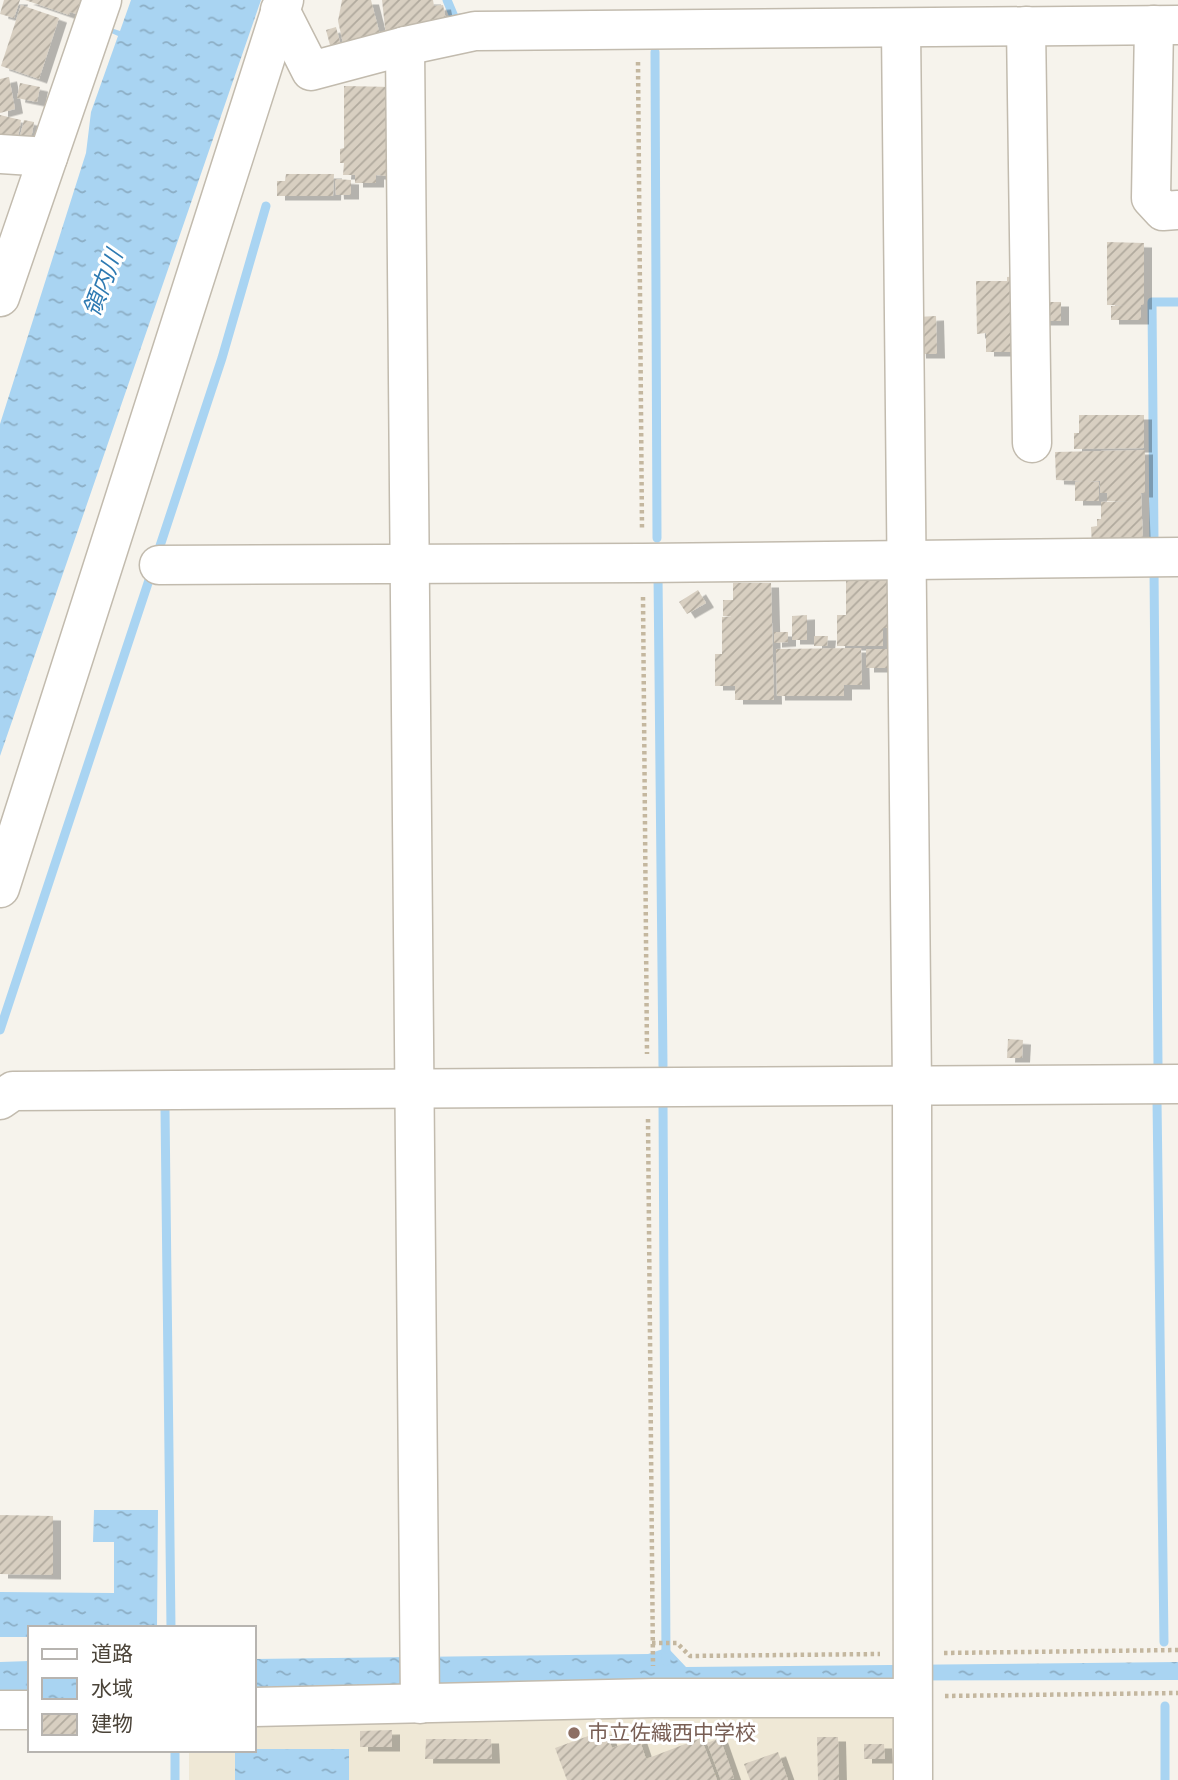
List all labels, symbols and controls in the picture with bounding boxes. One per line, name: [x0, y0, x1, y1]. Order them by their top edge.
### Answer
water label: 領内川: [78, 243, 128, 320]
legend: [28, 1626, 256, 1752]
text: 道路: [91, 1641, 133, 1665]
text: 水域: [91, 1676, 133, 1700]
text: 建物: [91, 1711, 133, 1735]
place label: 市立佐織西中学校: [588, 1720, 756, 1744]
marker: 市立佐織西中学校: [566, 1725, 582, 1741]

